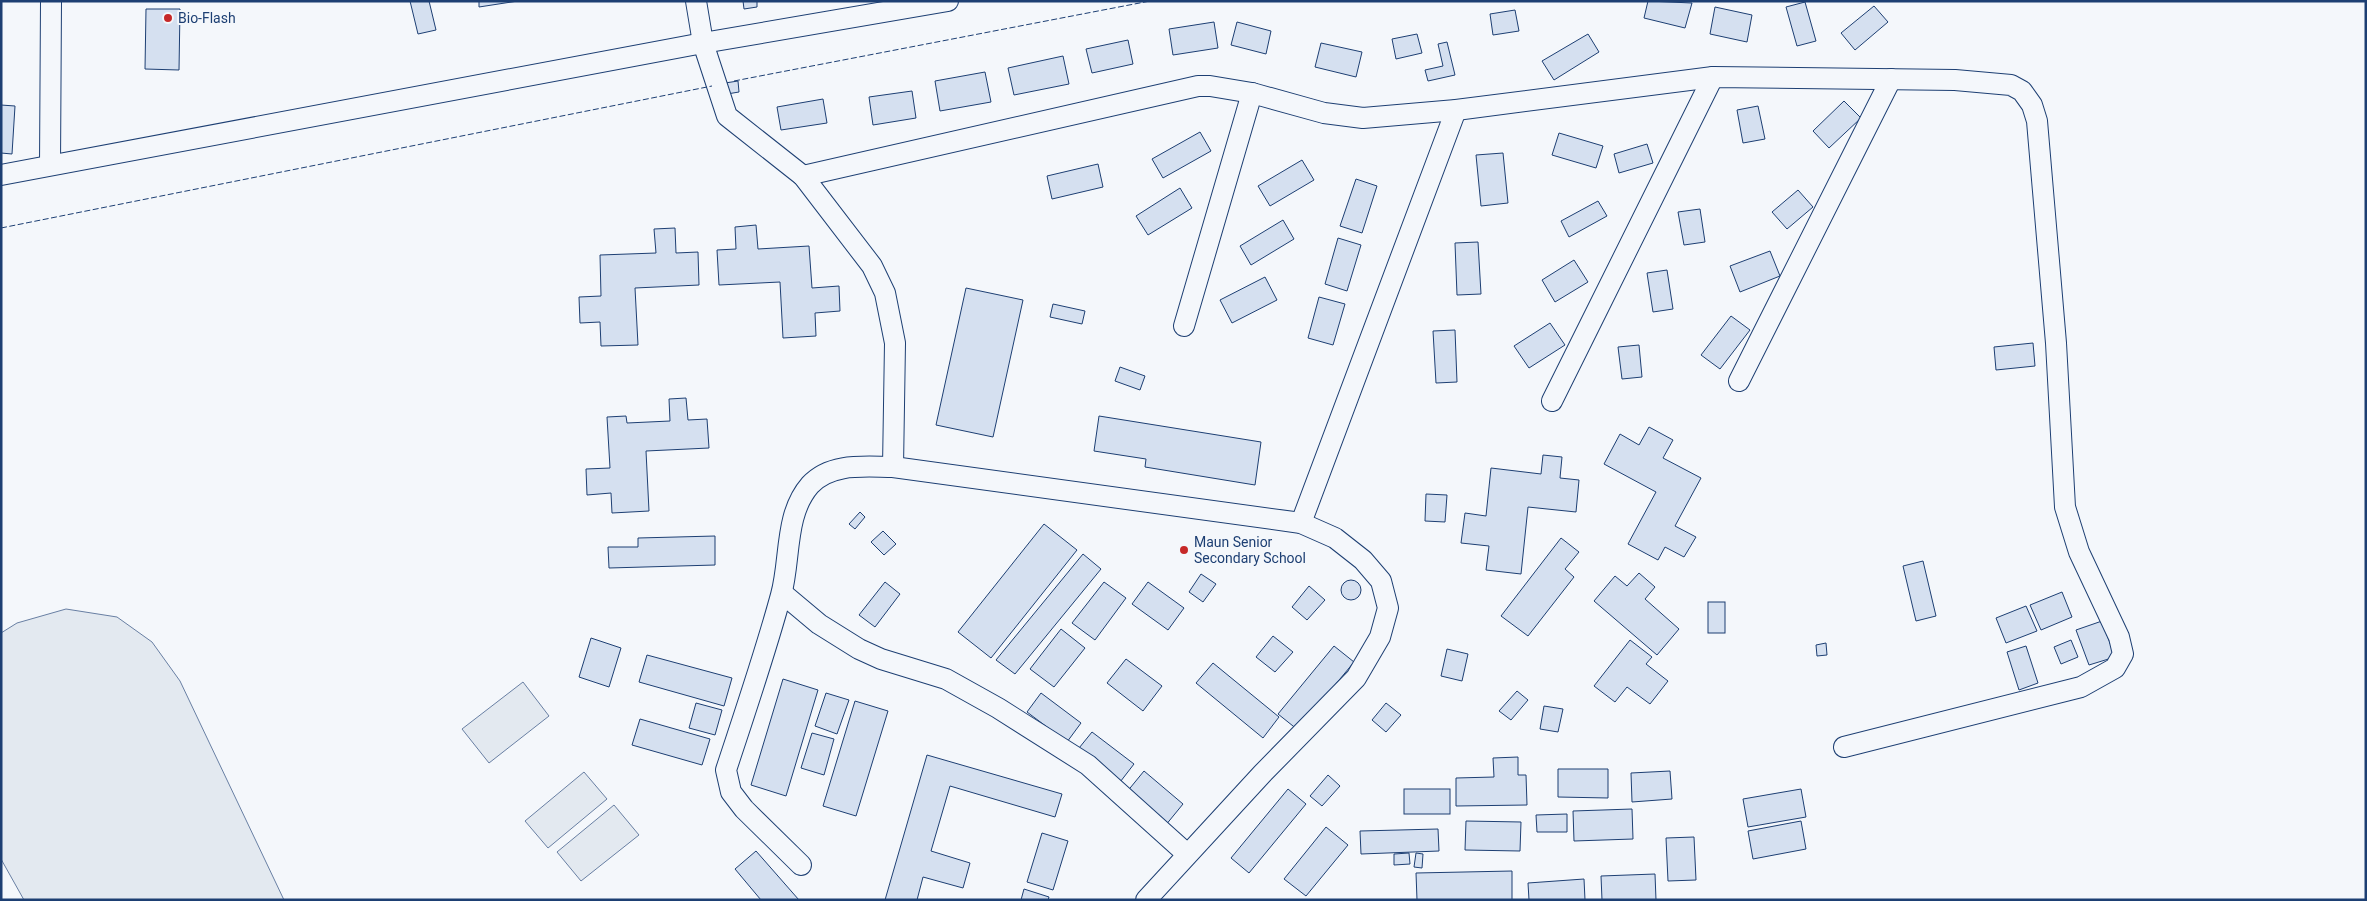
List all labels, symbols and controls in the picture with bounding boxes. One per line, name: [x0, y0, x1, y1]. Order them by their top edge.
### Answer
place label: Bio-Flash: [178, 10, 236, 26]
marker: Bio-Flash: [162, 12, 174, 24]
place label: Maun Senior Secondary School: [1194, 534, 1306, 566]
marker: Maun Senior Secondary School: [1178, 544, 1190, 556]

